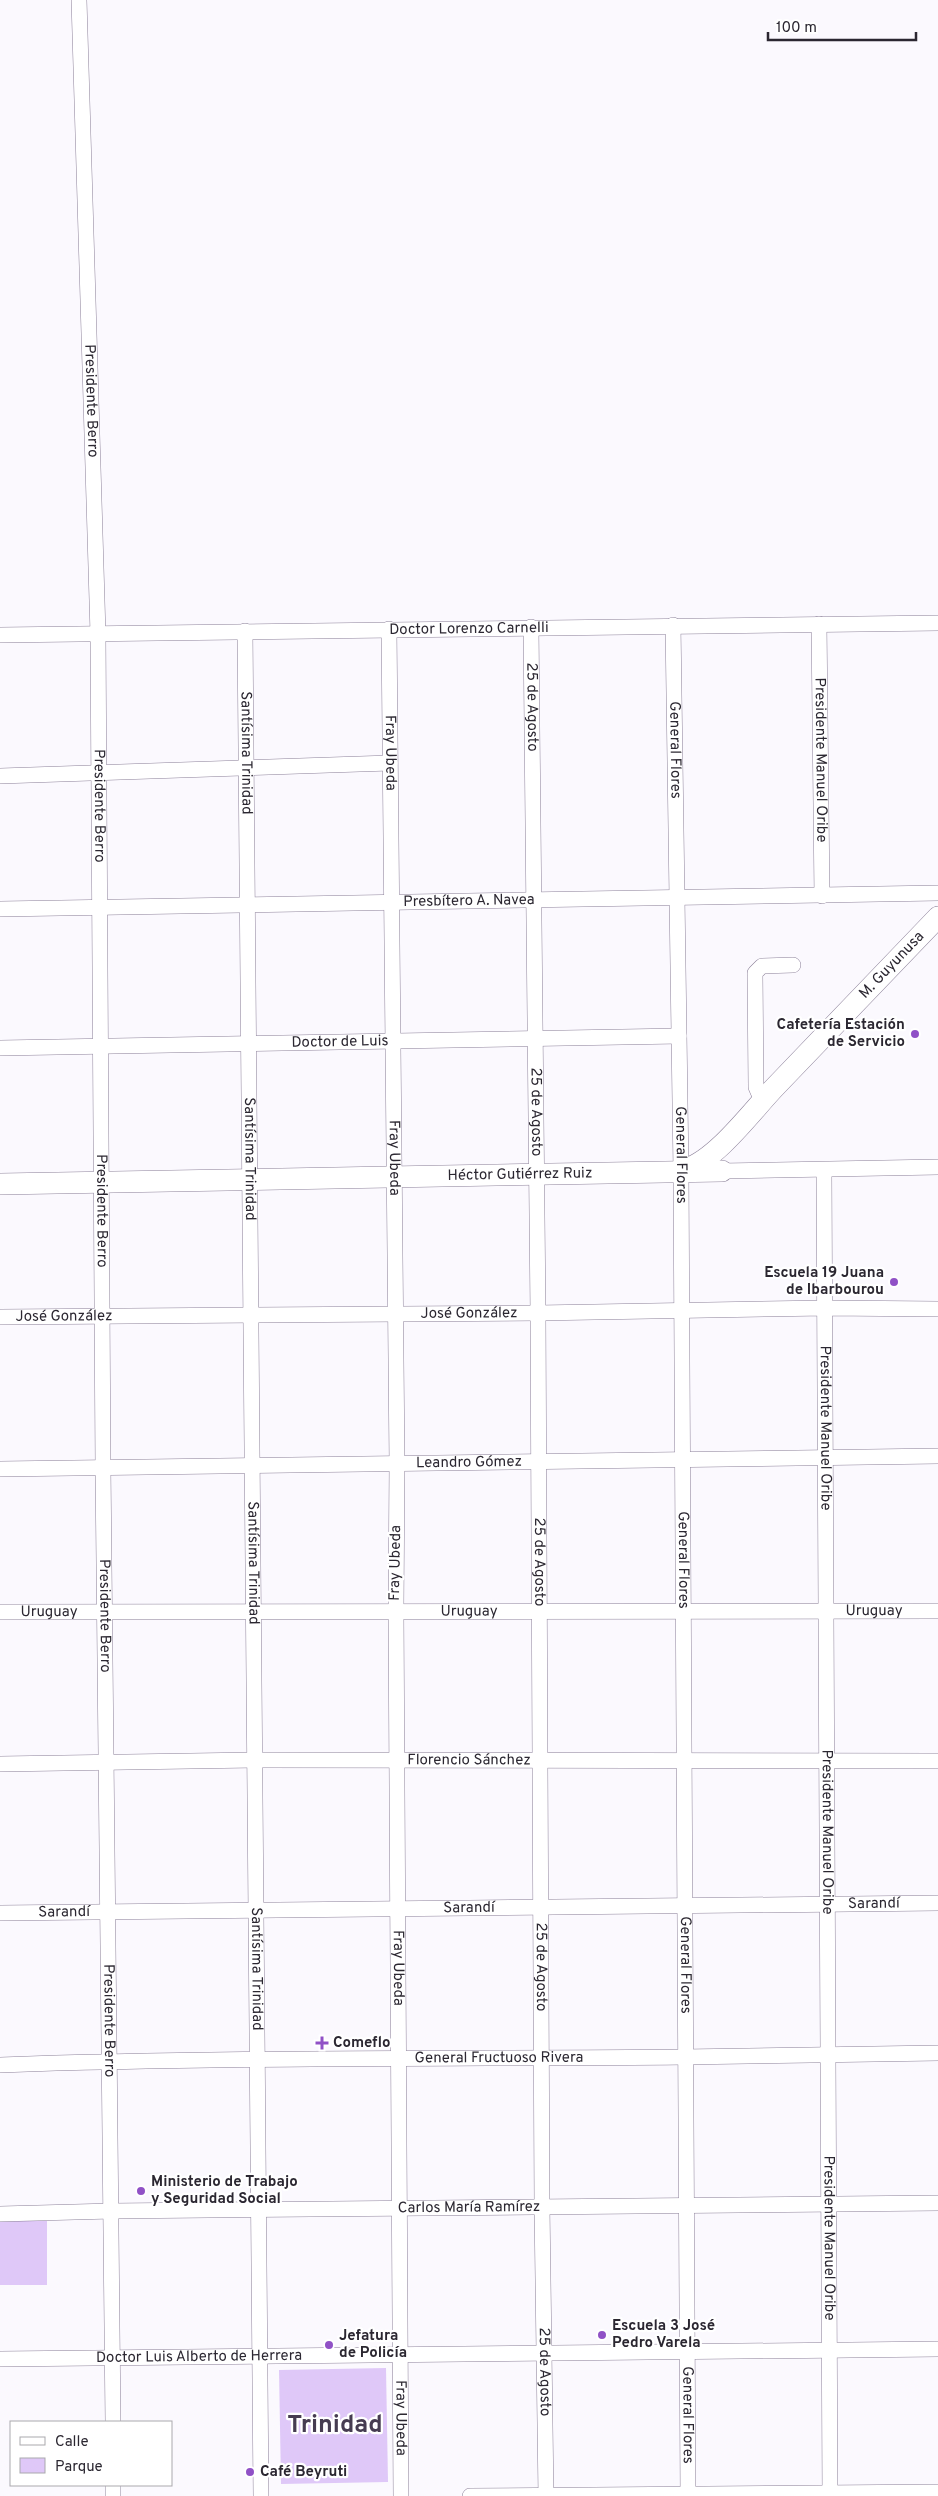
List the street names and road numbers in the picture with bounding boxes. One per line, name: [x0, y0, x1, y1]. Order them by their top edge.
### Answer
street label: Presidente Berro: [80, 344, 102, 458]
street label: Doctor Lorenzo Carnelli: [389, 618, 549, 640]
street label: 25 de Agosto: [522, 662, 542, 752]
street label: Presidente Manuel Oribe: [810, 677, 831, 843]
street label: Santísima Trinidad: [236, 691, 256, 815]
street label: General Flores: [665, 701, 685, 799]
street label: Fray Ubeda: [380, 715, 400, 791]
street label: Presidente Berro: [89, 749, 109, 863]
street label: Presbítero A. Navea: [403, 890, 535, 912]
street label: M. Guyunusa: [855, 927, 928, 1003]
street label: Doctor de Luis: [291, 1032, 389, 1052]
street label: 25 de Agosto: [526, 1067, 546, 1157]
street label: Santísima Trinidad: [239, 1097, 260, 1221]
street label: General Flores: [671, 1106, 691, 1204]
street label: Fray Ubeda: [384, 1120, 404, 1196]
street label: Presidente Berro: [92, 1154, 111, 1268]
street label: Héctor Gutiérrez Ruiz: [447, 1164, 593, 1185]
street label: José González: [420, 1304, 518, 1323]
street label: José González: [15, 1307, 113, 1326]
street label: Presidente Manuel Oribe: [815, 1345, 835, 1511]
street label: Leandro Gómez: [416, 1452, 522, 1473]
street label: Santísima Trinidad: [243, 1501, 263, 1625]
street label: General Flores: [673, 1511, 693, 1609]
street label: 25 de Agosto: [529, 1517, 549, 1606]
street label: Fray Ubeda: [386, 1525, 406, 1601]
street label: Presidente Berro: [94, 1559, 115, 1673]
street label: Uruguay: [20, 1602, 78, 1621]
street label: Uruguay: [440, 1602, 498, 1621]
street label: Uruguay: [845, 1602, 903, 1621]
street label: Presidente Manuel Oribe: [817, 1749, 837, 1915]
street label: Florencio Sánchez: [407, 1751, 531, 1770]
street label: Sarandí: [848, 1894, 901, 1914]
street label: Sarandí: [443, 1898, 496, 1918]
street label: Sarandí: [38, 1902, 91, 1922]
street label: Santísima Trinidad: [246, 1907, 267, 2031]
street label: General Flores: [675, 1916, 695, 2014]
street label: 25 de Agosto: [531, 1922, 551, 2011]
street label: Fray Ubeda: [388, 1930, 408, 2006]
street label: Presidente Berro: [99, 1964, 119, 2078]
street label: General Fructuoso Rivera: [415, 2048, 584, 2068]
street label: Presidente Manuel Oribe: [819, 2155, 839, 2321]
street label: Carlos María Ramírez: [398, 2197, 540, 2218]
street label: 25 de Agosto: [534, 2327, 554, 2417]
street label: Doctor Luis Alberto de Herrera: [96, 2346, 302, 2367]
street label: General Flores: [678, 2366, 697, 2464]
street label: Fray Ubeda: [391, 2380, 410, 2456]

